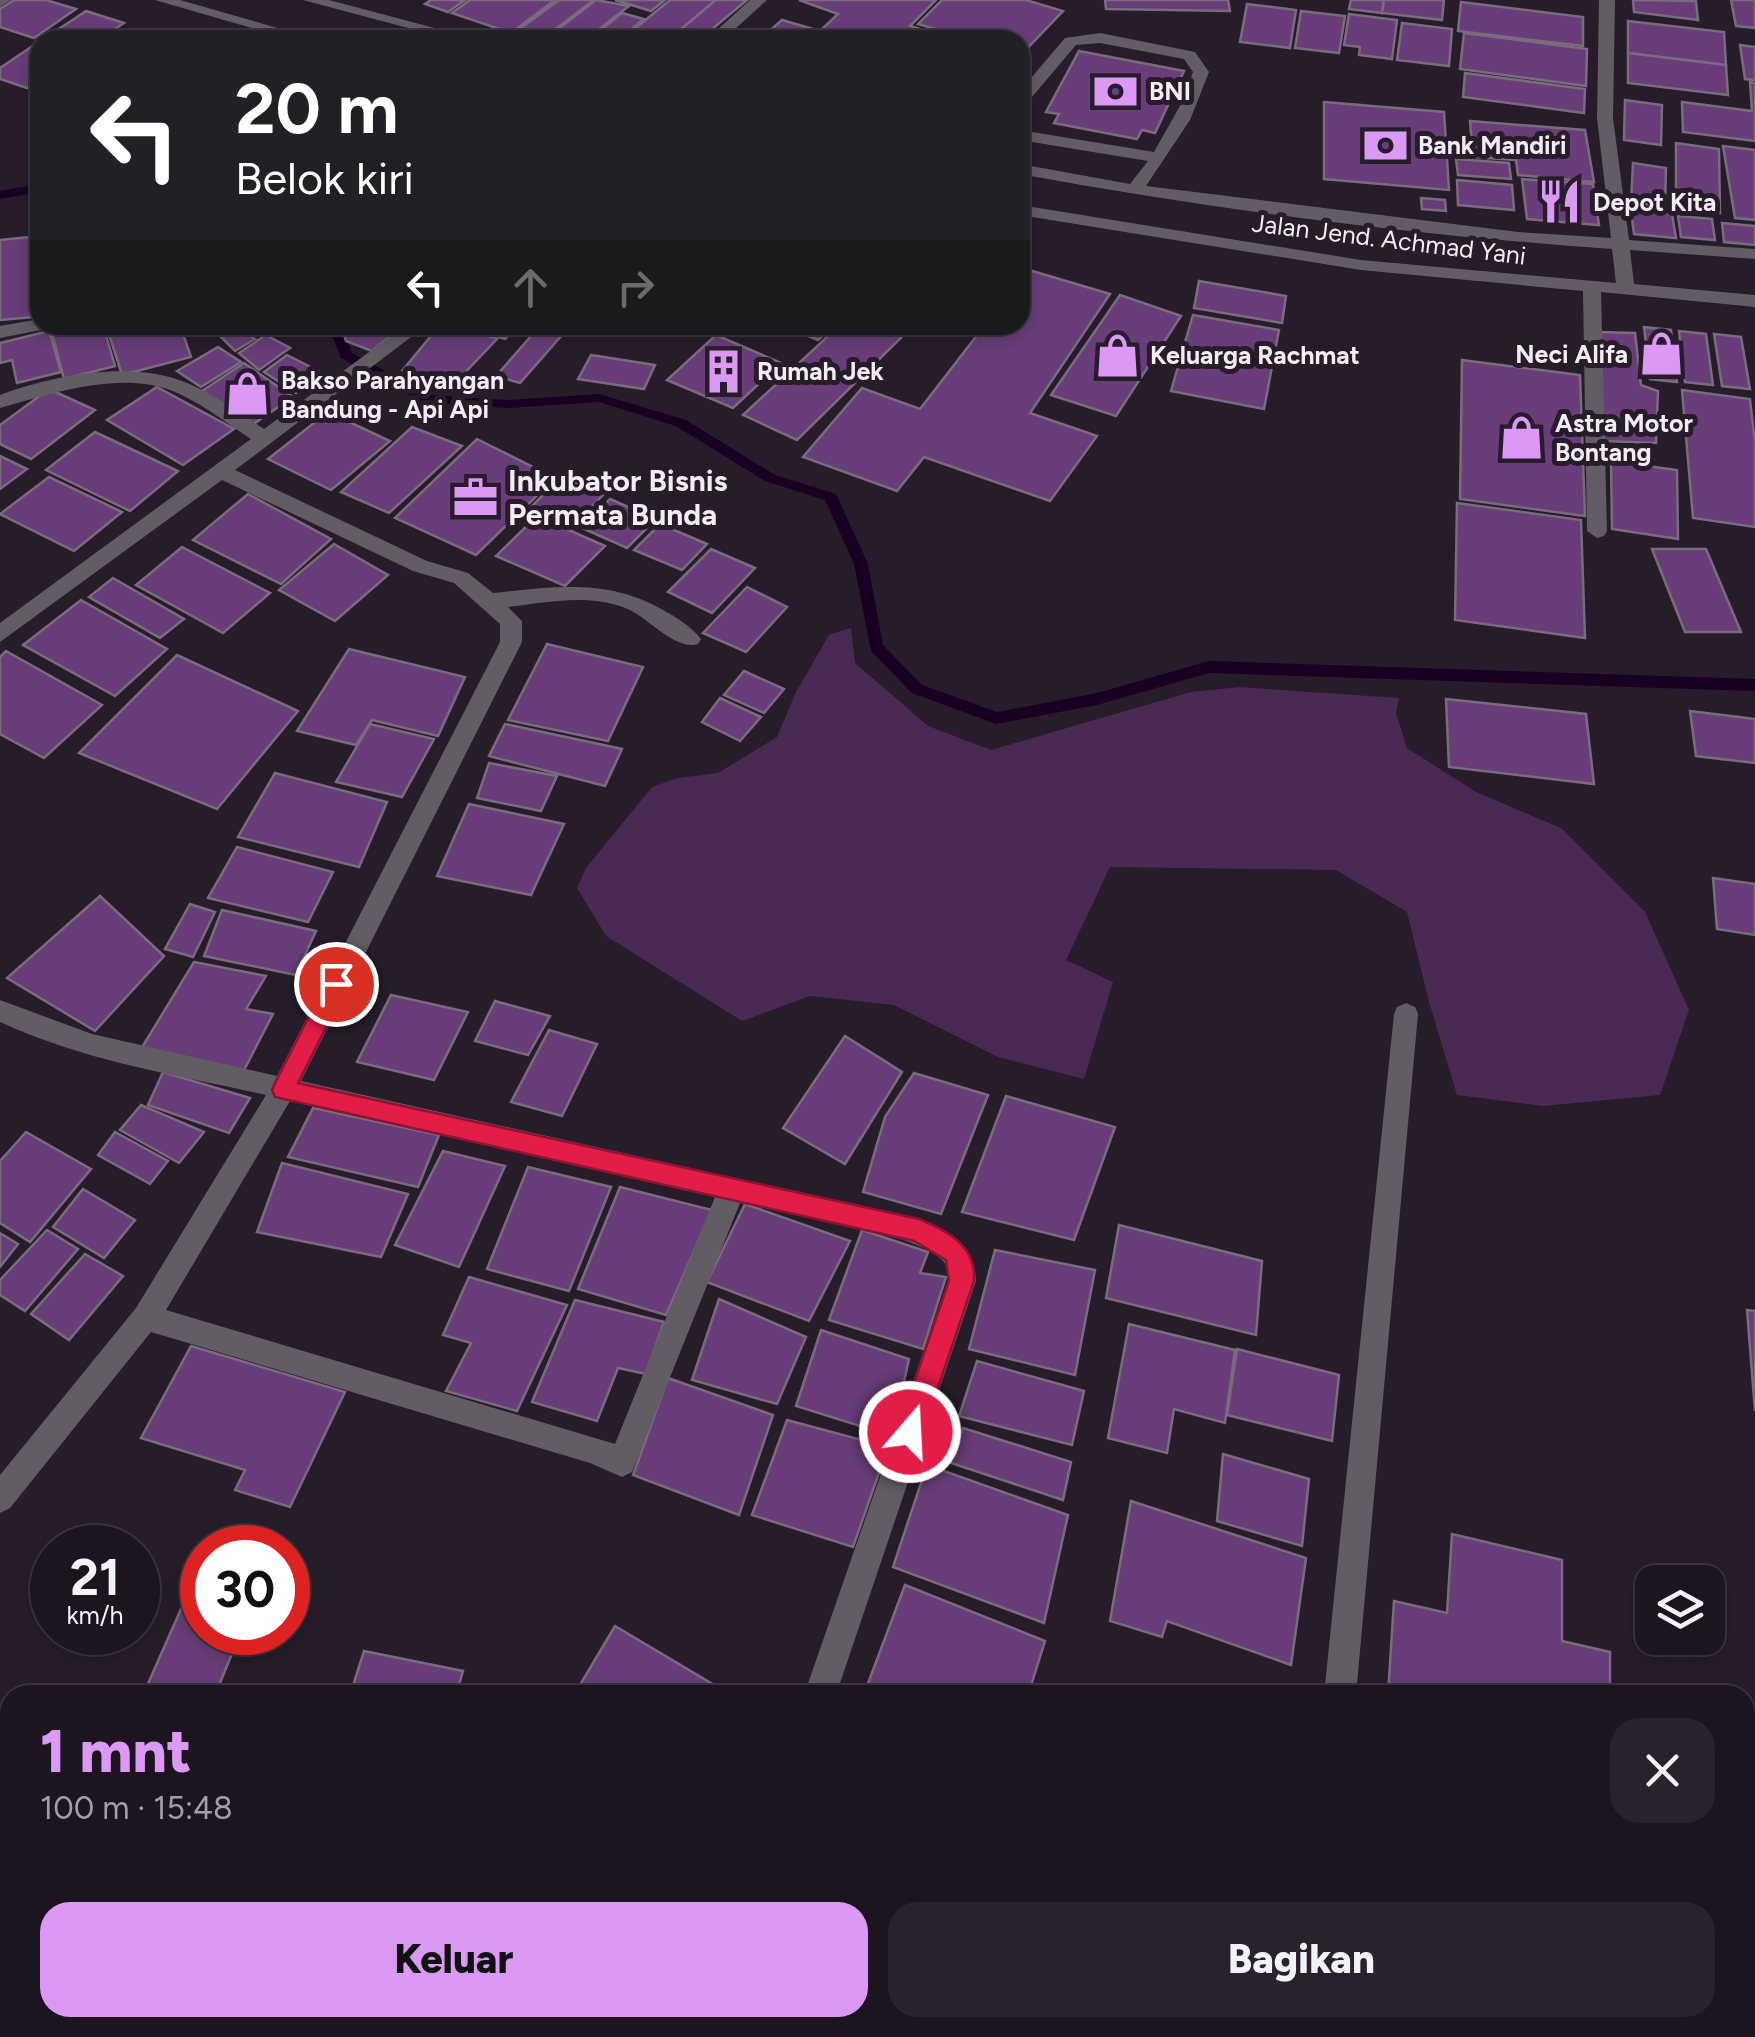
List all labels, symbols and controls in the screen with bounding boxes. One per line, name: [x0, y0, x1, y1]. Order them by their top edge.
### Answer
text: 20 m: [235, 66, 399, 151]
bank icon: BNI: [1092, 67, 1140, 115]
icon: left: [70, 70, 200, 200]
place label: BNI: [1149, 76, 1191, 106]
bank icon: Bank Mandiri: [1361, 121, 1409, 169]
place label: Bank Mandiri: [1418, 130, 1567, 160]
text: Belok kiri: [235, 151, 414, 205]
restaurant icon: Depot Kita: [1536, 178, 1584, 226]
place label: Depot Kita: [1593, 187, 1716, 217]
street label: Jalan Jend. Achmad Yani: [1250, 207, 1528, 271]
icon: left: [398, 260, 453, 315]
icon: ahead: [503, 260, 558, 315]
icon: right: [608, 260, 663, 315]
shop icon: Neci Alifa: [1637, 330, 1685, 378]
shop icon: Keluarga Rachmat: [1093, 331, 1141, 379]
place label: Neci Alifa: [1515, 339, 1628, 369]
place label: Keluarga Rachmat: [1150, 340, 1360, 370]
building icon: Rumah Jek: [700, 347, 748, 395]
place label: Rumah Jek: [757, 356, 884, 386]
place label: Bakso Parahyangan Bandung - Api Api: [281, 365, 504, 424]
shop icon: Bakso Parahyangan Bandung - Api Api: [224, 370, 272, 418]
place label: Astra Motor Bontang: [1555, 408, 1694, 467]
shop icon: Astra Motor Bontang: [1498, 413, 1546, 461]
place label: Inkubator Bisnis Permata Bunda: [508, 462, 728, 533]
office icon: Inkubator Bisnis Permata Bunda: [451, 474, 499, 522]
pin: [294, 942, 379, 1027]
icon: arrive: [309, 957, 364, 1012]
position arrow: [858, 1380, 962, 1484]
speed limit sign: 30: [180, 1525, 310, 1655]
text: 21: [70, 1547, 120, 1608]
map controls: [1635, 1565, 1725, 1655]
button: layers: [1635, 1565, 1725, 1655]
text: km/h: [66, 1600, 124, 1630]
text: 1 mnt: [40, 1715, 192, 1787]
button: close: [1610, 1718, 1715, 1823]
text: 100 m · 15:48: [40, 1789, 233, 1827]
button: Keluar: [40, 1902, 868, 2017]
button: Bagikan: [888, 1902, 1715, 2017]

